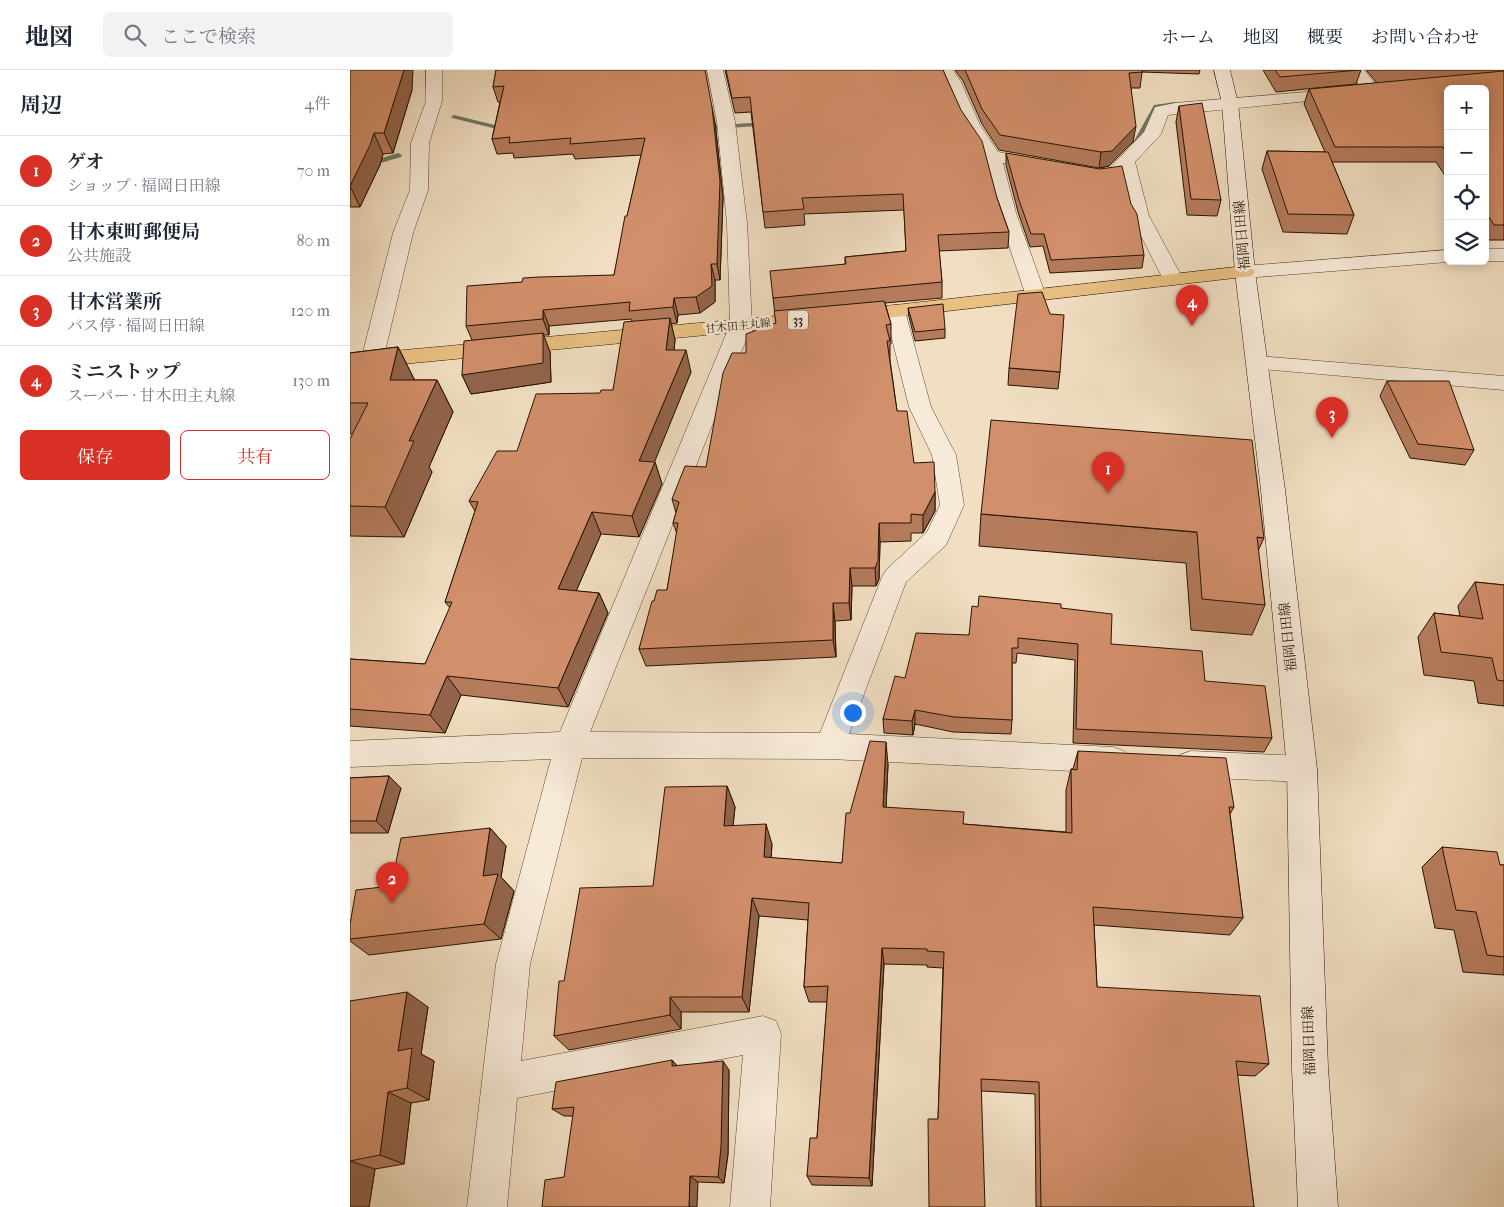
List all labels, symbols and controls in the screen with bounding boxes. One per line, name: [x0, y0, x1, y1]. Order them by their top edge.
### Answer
search box: [103, 12, 453, 57]
icon: search: [121, 21, 149, 49]
text: 地図: [25, 23, 73, 51]
text: ここで検索: [161, 26, 256, 48]
text: ホーム: [1161, 27, 1215, 48]
text: 地図: [1243, 27, 1279, 48]
text: 概要: [1307, 27, 1343, 48]
text: お問い合わせ: [1371, 27, 1479, 48]
map controls: [1444, 85, 1489, 265]
button: +: [1444, 85, 1489, 130]
text: 周辺: [20, 93, 62, 117]
text: 4件: [305, 94, 330, 113]
button: −: [1444, 130, 1489, 175]
text: ゲオ: [67, 151, 105, 173]
text: 1: [33, 161, 39, 180]
text: 70 m: [297, 161, 330, 180]
button: locate: [1444, 175, 1489, 220]
text: ショップ · 福岡日田線: [67, 176, 221, 195]
street label: 福岡日田線: [1230, 199, 1254, 271]
button: layers: [1444, 220, 1489, 265]
text: 甘木東町郵便局: [67, 221, 200, 243]
text: 2: [32, 231, 40, 250]
text: 80 m: [296, 231, 330, 250]
text: 公共施設: [67, 246, 131, 265]
pin: 4: [1176, 285, 1208, 326]
text: 甘木営業所: [67, 291, 162, 313]
text: 3: [33, 301, 39, 320]
text: 120 m: [291, 301, 330, 320]
road number: 33: [788, 310, 808, 330]
text: バス停 · 福岡日田線: [67, 316, 205, 335]
street label: 甘木田主丸線: [705, 316, 771, 336]
text: ミニストップ: [67, 361, 180, 383]
text: 4: [31, 371, 41, 390]
text: 130 m: [292, 371, 330, 390]
text: スーパー · 甘木田主丸線: [67, 386, 236, 405]
pin: 3: [1316, 397, 1348, 438]
button: 保存: [20, 430, 170, 480]
button: 共有: [180, 430, 330, 480]
pin: 1: [1092, 452, 1124, 493]
street label: 福岡日田線: [1276, 601, 1300, 673]
your location: [840, 700, 866, 726]
pin: 2: [376, 862, 408, 903]
street label: 福岡日田線: [1299, 1006, 1319, 1076]

